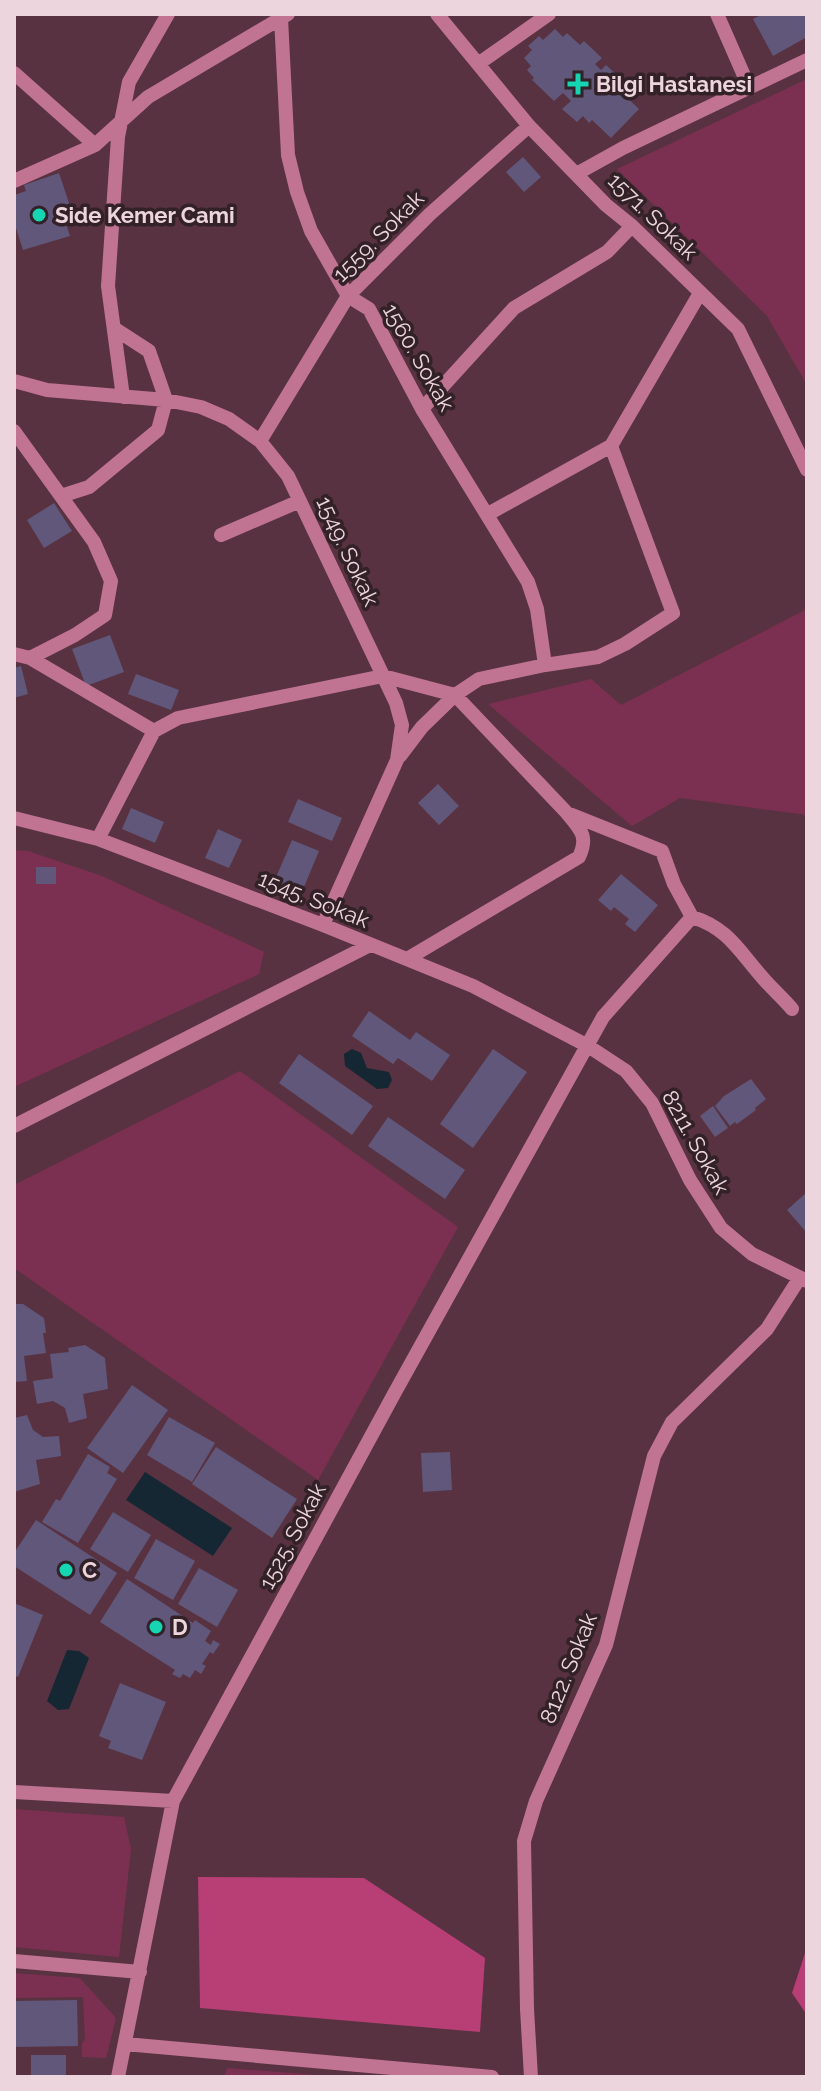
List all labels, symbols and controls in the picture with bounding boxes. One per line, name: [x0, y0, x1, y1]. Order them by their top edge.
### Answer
place label: Bilgi Hastanesi: [596, 71, 752, 97]
marker: Bilgi Hastanesi: [567, 73, 589, 95]
street label: 1571. Sokak: [603, 167, 703, 265]
street label: 1559. Sokak: [327, 185, 429, 287]
place label: Side Kemer Cami: [55, 202, 235, 228]
marker: Side Kemer Cami: [30, 206, 48, 224]
street label: 1560. Sokak: [378, 299, 460, 416]
street label: 1549. Sokak: [311, 492, 385, 610]
street label: 1545. Sokak: [255, 865, 373, 933]
street label: 8211. Sokak: [657, 1085, 735, 1199]
street label: 1525. Sokak: [253, 1478, 331, 1593]
place label: C: [82, 1557, 97, 1583]
marker: C: [57, 1561, 75, 1579]
street label: 8122. Sokak: [534, 1609, 602, 1727]
place label: D: [172, 1614, 188, 1640]
marker: D: [147, 1618, 165, 1636]

